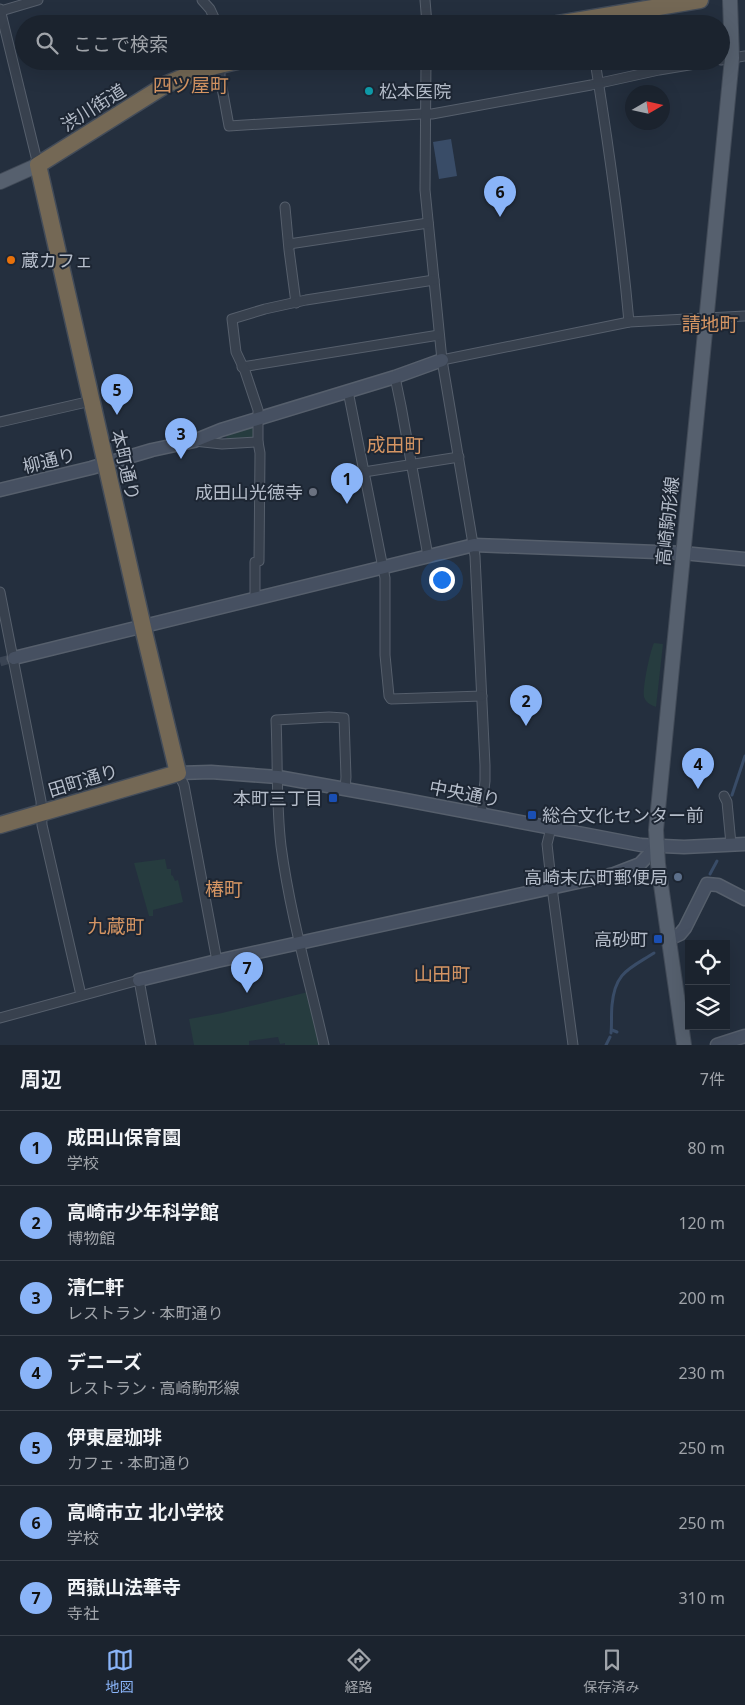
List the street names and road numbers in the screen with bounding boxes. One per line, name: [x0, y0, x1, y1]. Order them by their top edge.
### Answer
street label: 渋川街道: [56, 78, 130, 136]
street label: 本町通り: [106, 427, 146, 503]
street label: 柳通り: [20, 442, 78, 478]
street label: 高崎駒形線: [650, 475, 684, 567]
street label: 田町通り: [45, 758, 121, 802]
street label: 中央通り: [427, 774, 503, 812]

